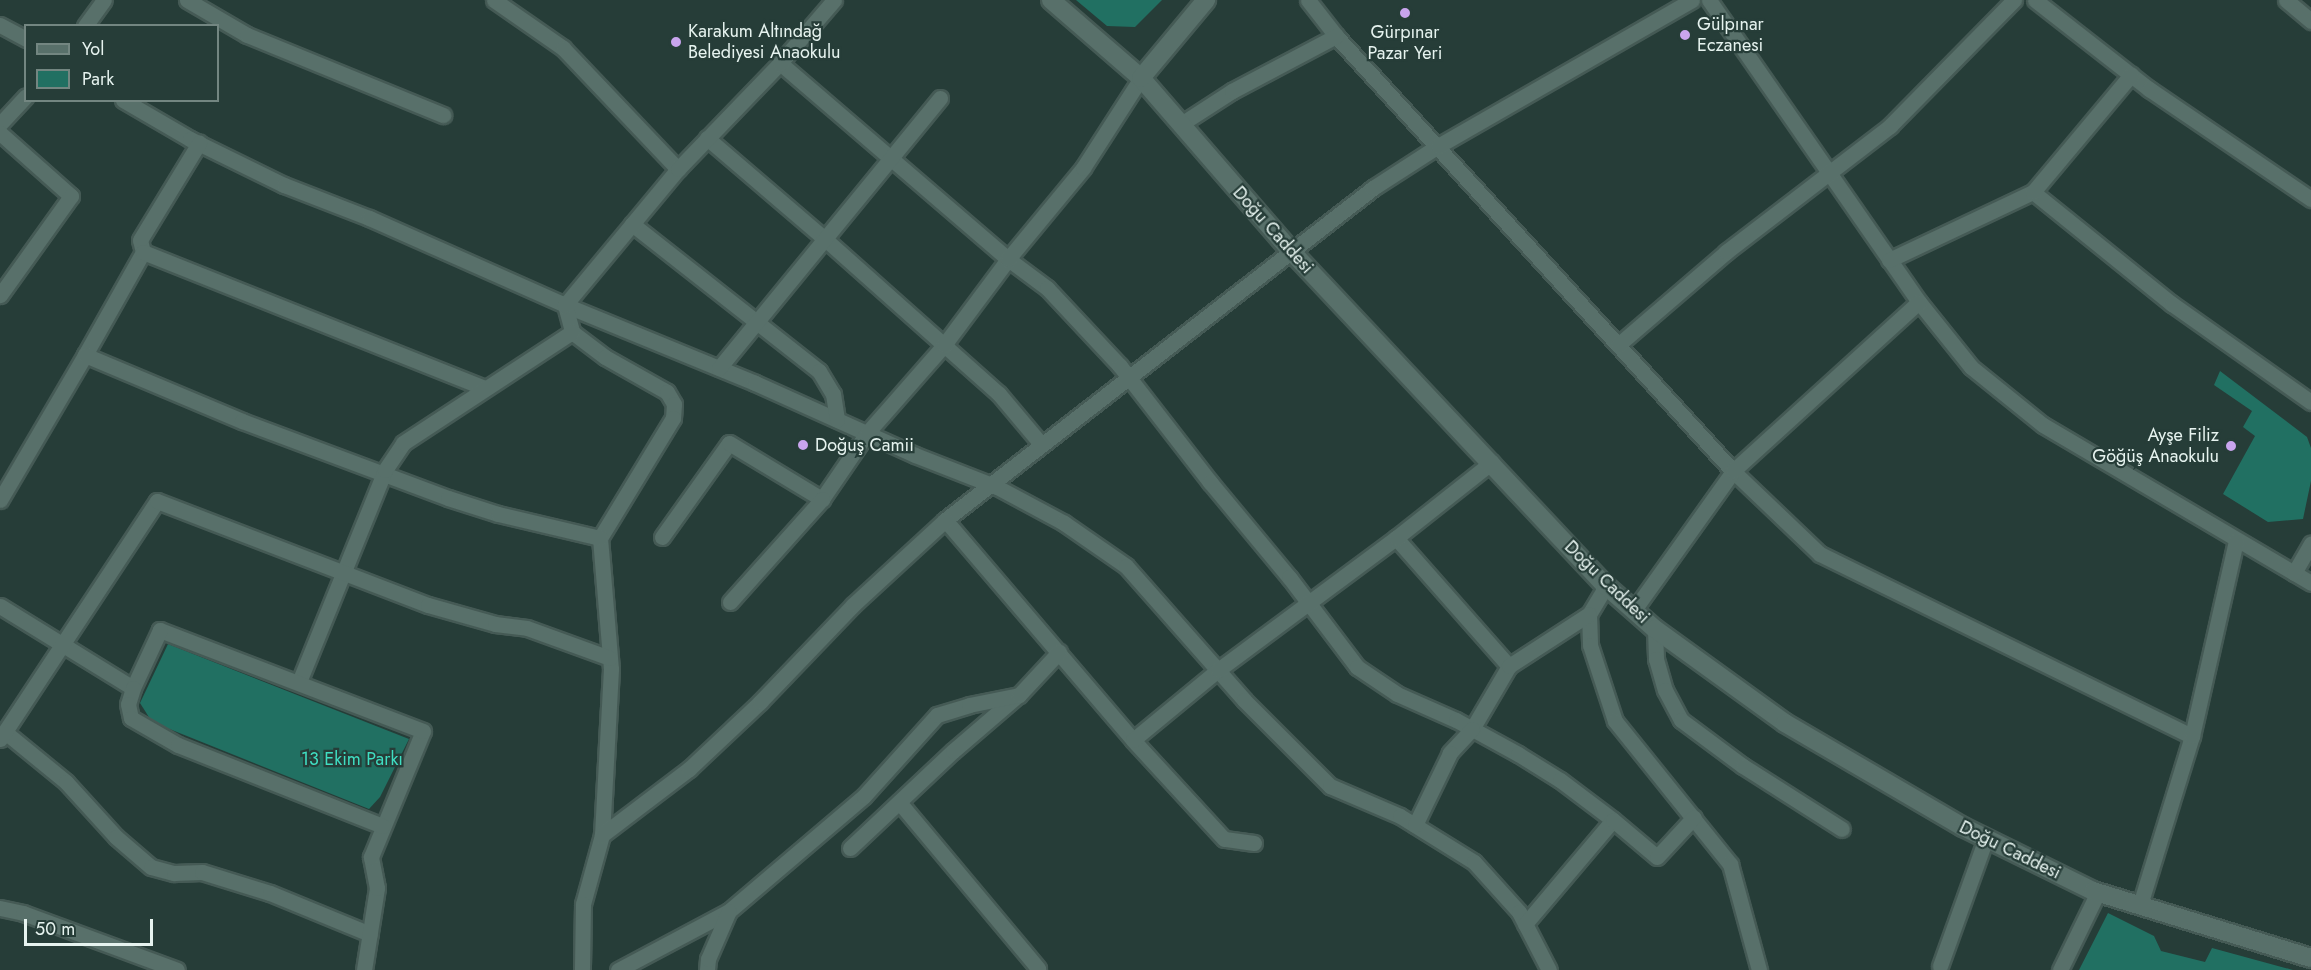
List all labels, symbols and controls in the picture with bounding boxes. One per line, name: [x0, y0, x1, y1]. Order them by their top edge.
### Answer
marker: Gürpınar Pazar Yeri: [1398, 6, 1412, 20]
place label: Gülpınar Eczanesi: [1697, 14, 1764, 57]
place label: Karakum Altındağ Belediyesi Anaokulu: [688, 21, 841, 63]
place label: Gürpınar Pazar Yeri: [1368, 22, 1442, 64]
legend: [24, 24, 219, 102]
marker: Gülpınar Eczanesi: [1678, 28, 1692, 42]
marker: Karakum Altındağ Belediyesi Anaokulu: [669, 35, 683, 49]
text: Yol: [82, 36, 104, 62]
text: Park: [82, 66, 114, 92]
street label: Doğu Caddesi: [1228, 182, 1318, 278]
place label: Ayşe Filiz Göğüş Anaokulu: [2092, 425, 2219, 468]
place label: Doğuş Camii: [815, 434, 914, 456]
marker: Doğuş Camii: [796, 438, 810, 452]
marker: Ayşe Filiz Göğüş Anaokulu: [2224, 439, 2238, 453]
street label: Doğu Caddesi: [1560, 536, 1654, 628]
park label: 13 Ekim Parkı: [301, 748, 403, 770]
street label: Doğu Caddesi: [1956, 816, 2064, 884]
scale bar: [27, 907, 156, 945]
text: 50 m: [35, 916, 75, 942]

